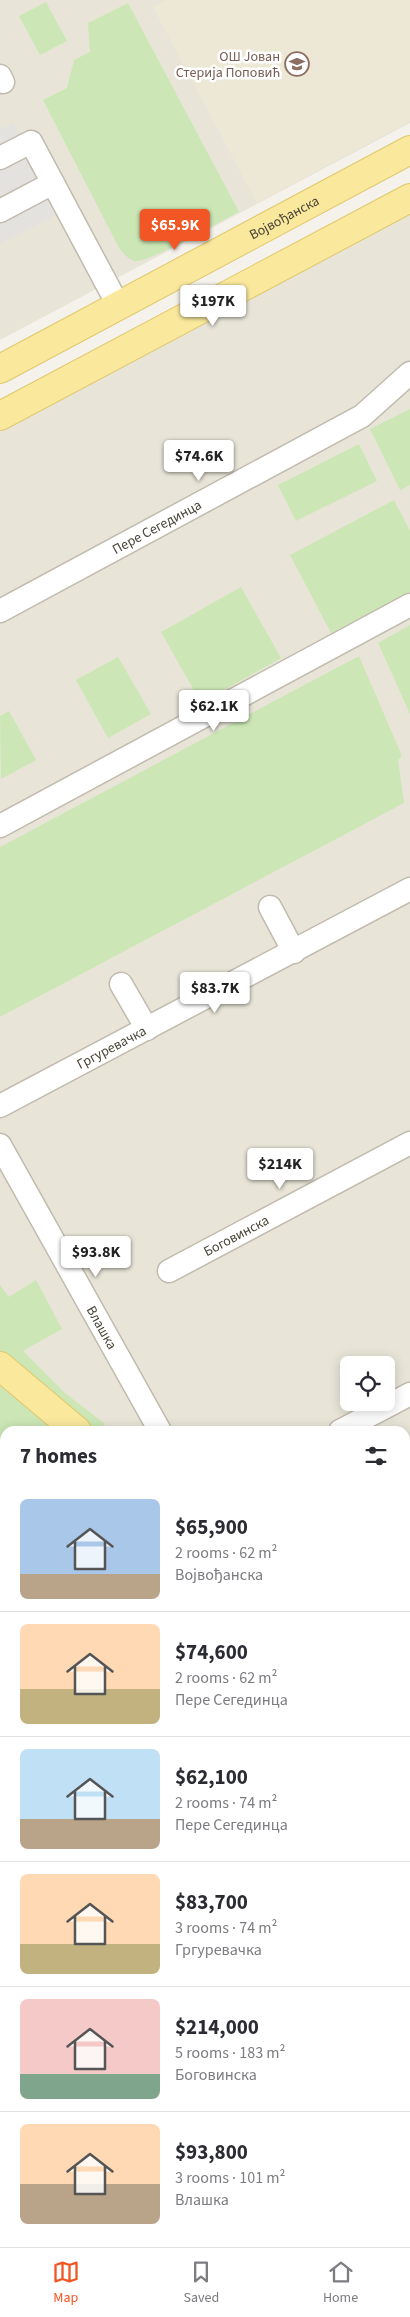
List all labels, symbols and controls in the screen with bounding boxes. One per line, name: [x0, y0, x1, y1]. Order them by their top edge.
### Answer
place label: ОШ Јован Стерија Поповић: [176, 47, 280, 83]
school or university icon: ОШ Јован Стерија Поповић: [284, 51, 310, 77]
street label: Војвођанска: [246, 191, 323, 245]
pin: $65.9K: [134, 208, 216, 251]
text: $65.9K: [151, 214, 199, 236]
pin: $197K: [178, 284, 248, 327]
text: $197K: [191, 290, 235, 312]
pin: $74.6K: [158, 440, 240, 482]
text: $74.6K: [175, 445, 223, 467]
street label: Пере Сегединца: [109, 495, 205, 560]
pin: $62.1K: [173, 690, 255, 732]
text: $62.1K: [190, 695, 238, 717]
pin: $83.7K: [174, 972, 256, 1014]
text: $83.7K: [191, 977, 239, 999]
street label: Гргуревачка: [74, 1021, 150, 1075]
pin: $214K: [245, 1148, 315, 1190]
text: $214K: [258, 1153, 302, 1175]
street label: Боговинска: [200, 1211, 273, 1262]
pin: $93.8K: [55, 1236, 137, 1278]
text: $93.8K: [72, 1241, 120, 1263]
street label: Влашка: [81, 1302, 121, 1353]
map controls: [340, 1356, 395, 1411]
button: locate: [340, 1356, 395, 1411]
text: 7 homes: [20, 1441, 97, 1471]
icon: filters: [362, 1442, 390, 1470]
text: $65,900: [175, 1512, 248, 1542]
icon: home: [60, 1519, 120, 1579]
text: 2 rooms · 62 m²: [175, 1542, 277, 1564]
text: Војвођанска: [175, 1564, 263, 1586]
text: $74,600: [175, 1637, 248, 1667]
icon: home: [60, 1644, 120, 1704]
text: 2 rooms · 62 m²: [175, 1667, 277, 1689]
text: Пере Сегединца: [175, 1689, 288, 1711]
text: $62,100: [175, 1762, 248, 1792]
icon: home: [60, 1769, 120, 1829]
text: 2 rooms · 74 m²: [175, 1792, 277, 1814]
text: Пере Сегединца: [175, 1814, 288, 1836]
text: $83,700: [175, 1887, 248, 1917]
icon: home: [60, 1894, 120, 1954]
text: 3 rooms · 74 m²: [175, 1917, 277, 1939]
text: Гргуревачка: [175, 1939, 262, 1961]
text: $214,000: [175, 2012, 259, 2042]
icon: home: [60, 2019, 120, 2079]
text: 5 rooms · 183 m²: [175, 2042, 285, 2064]
text: Боговинска: [175, 2064, 257, 2086]
text: $93,800: [175, 2137, 248, 2167]
icon: home: [60, 2144, 120, 2204]
text: 3 rooms · 101 m²: [175, 2167, 285, 2189]
text: Влашка: [175, 2189, 229, 2211]
tab: Map: [52, 2258, 80, 2308]
tab: Saved: [183, 2258, 219, 2308]
tab: Home: [323, 2258, 358, 2308]

